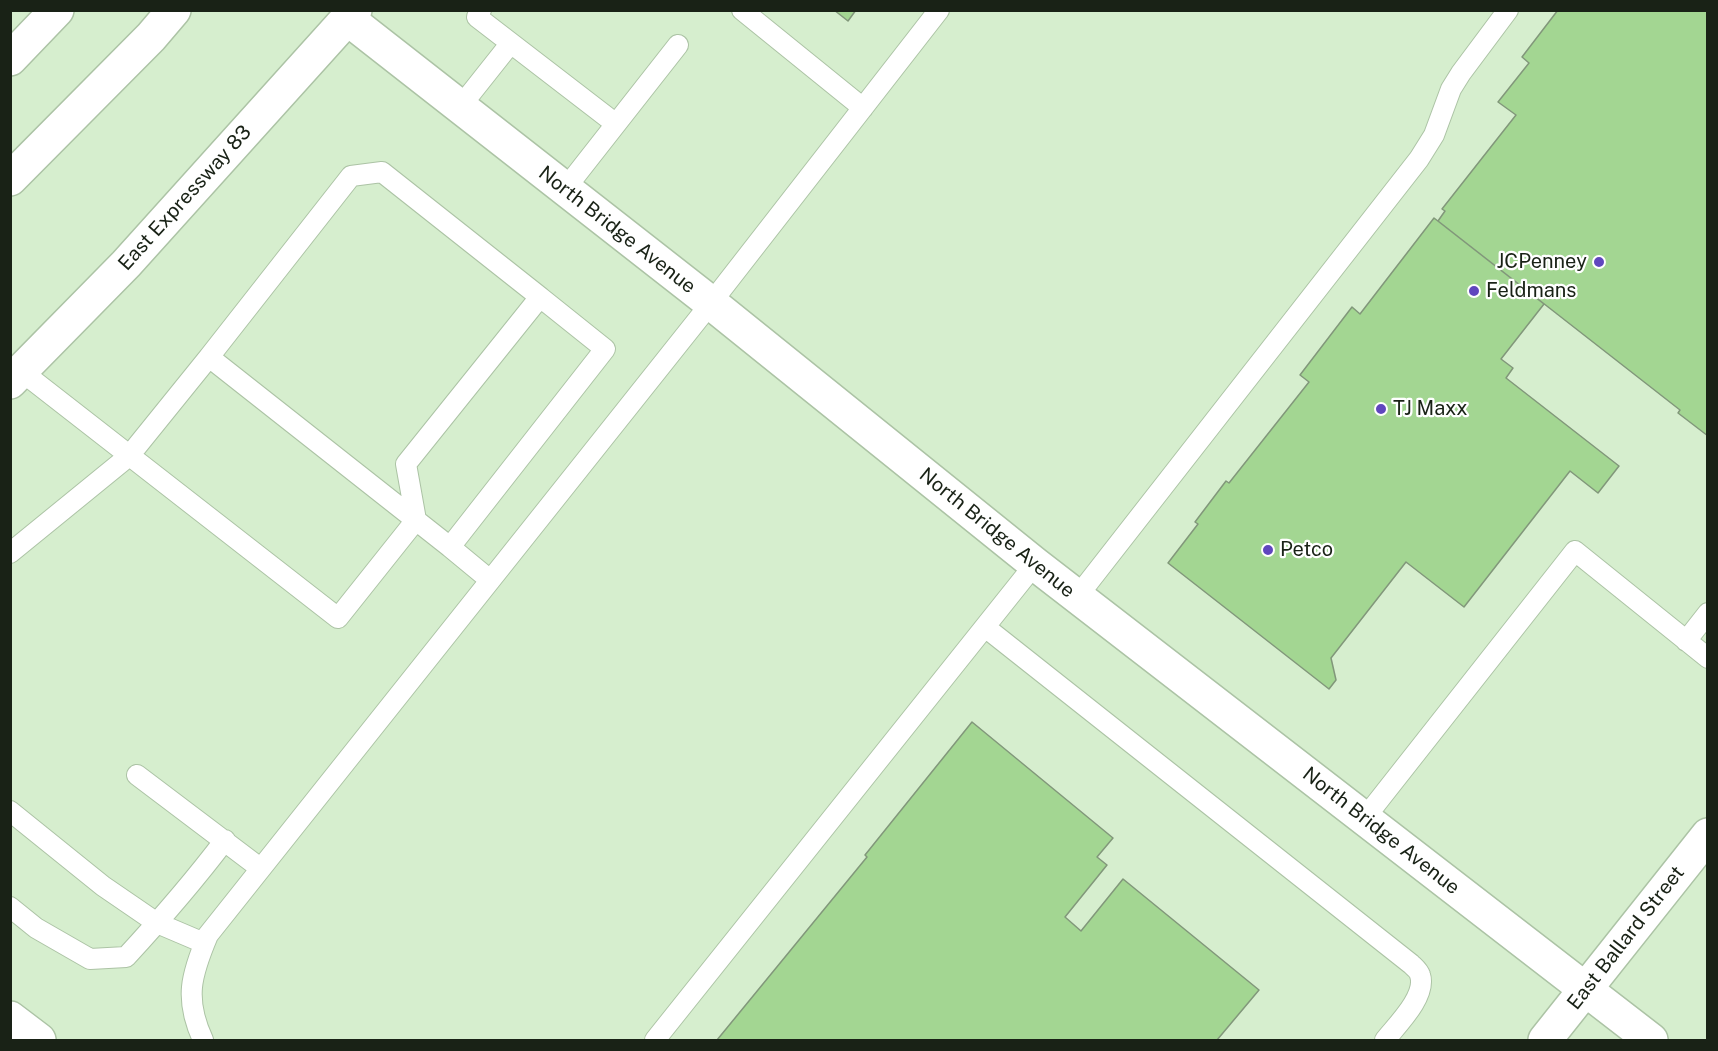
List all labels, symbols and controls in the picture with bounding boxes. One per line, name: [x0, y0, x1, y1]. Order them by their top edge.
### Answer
street label: East Expressway 83: [113, 120, 257, 276]
street label: North Bridge Avenue: [534, 161, 700, 299]
place label: JCPenney: [1497, 250, 1587, 274]
marker: JCPenney: [1592, 255, 1606, 269]
place label: Feldmans: [1486, 279, 1576, 303]
marker: Feldmans: [1467, 284, 1481, 298]
place label: TJ Maxx: [1393, 397, 1467, 421]
marker: TJ Maxx: [1374, 402, 1388, 416]
street label: North Bridge Avenue: [914, 463, 1080, 603]
place label: Petco: [1280, 538, 1333, 562]
marker: Petco: [1261, 543, 1275, 557]
street label: North Bridge Avenue: [1298, 762, 1464, 900]
street label: East Ballard Street: [1562, 861, 1690, 1015]

